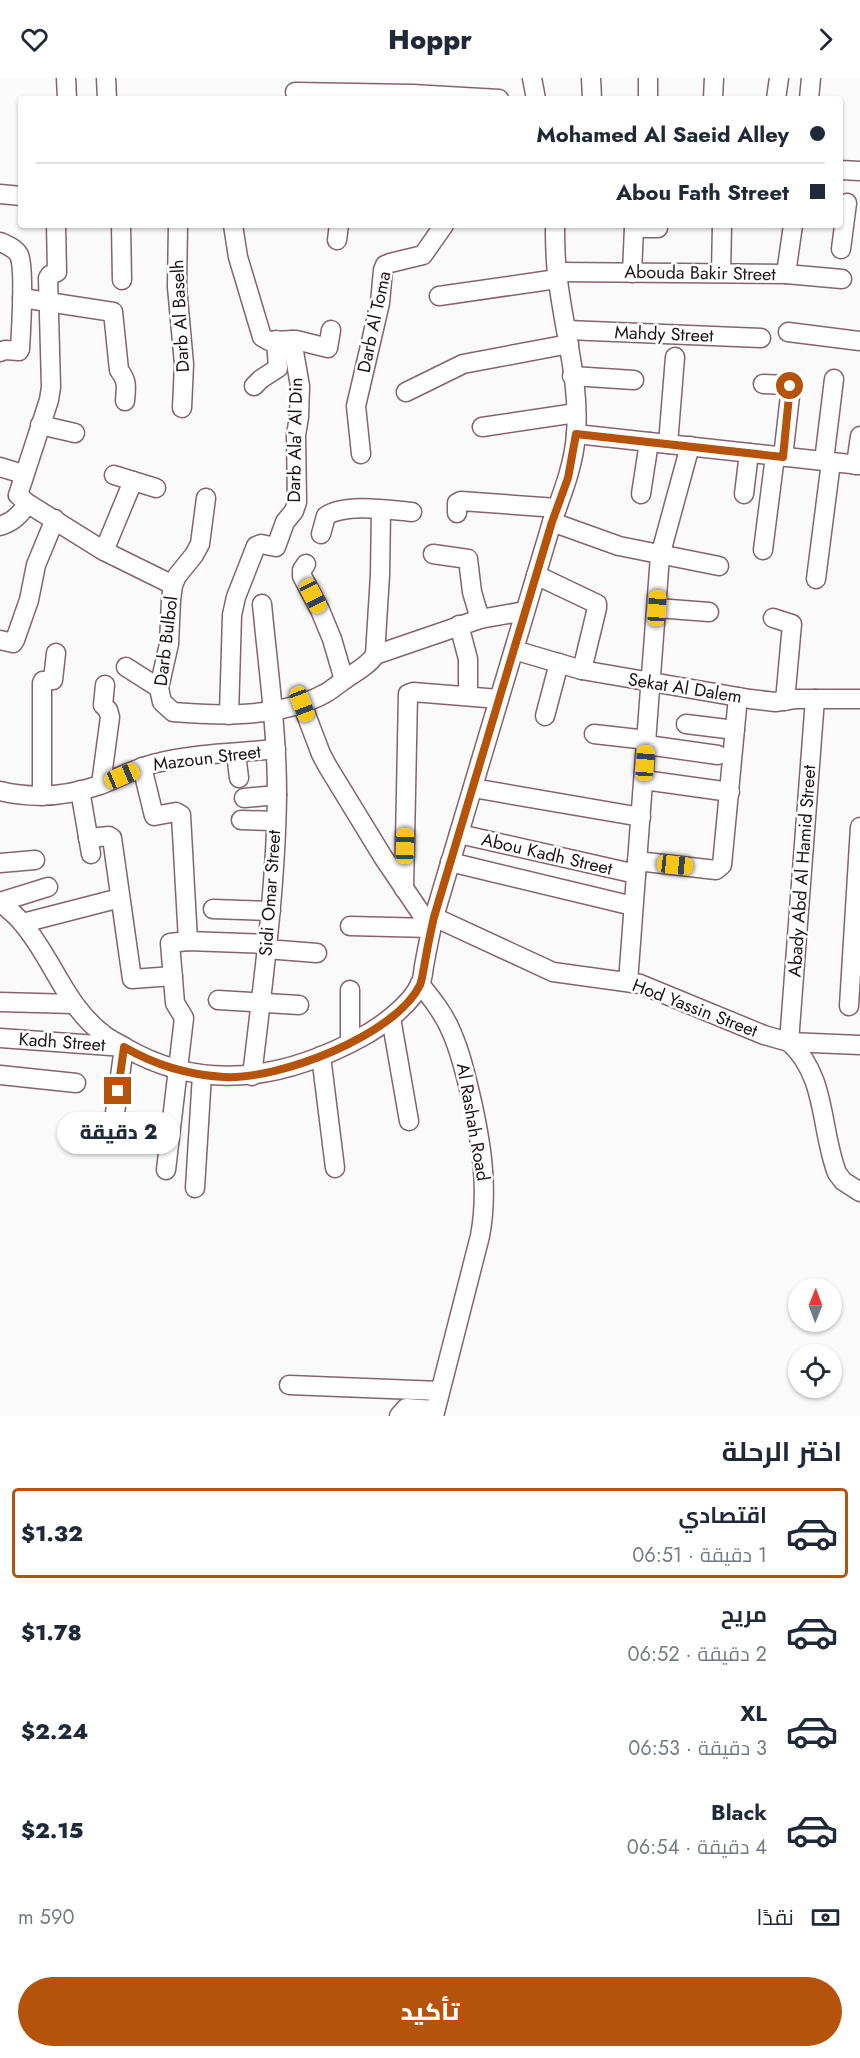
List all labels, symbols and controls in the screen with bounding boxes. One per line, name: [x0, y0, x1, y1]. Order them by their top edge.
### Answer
text: Hoppr: [388, 20, 472, 59]
icon: heart: [18, 23, 51, 56]
icon: forward: [809, 23, 842, 56]
text: Mohamed Al Saeid Alley: [536, 118, 789, 150]
text: Abou Fath Street: [616, 176, 789, 208]
street label: Darb Al Baselh: [164, 259, 196, 373]
street label: Abouda Bakir Street: [624, 259, 777, 287]
street label: Darb Al Toma: [351, 269, 397, 375]
street label: Mahdy Street: [614, 319, 715, 349]
route start: [776, 372, 803, 399]
street label: Darb Ala' Al Din: [281, 377, 309, 503]
car: [297, 576, 329, 616]
car: [647, 589, 667, 627]
street label: Darb Bulbol: [148, 594, 184, 688]
street label: Sekat Al Dalem: [626, 666, 744, 710]
car: [287, 684, 317, 724]
street label: Mazoun Street: [152, 738, 263, 778]
car: [635, 744, 655, 782]
car: [102, 761, 142, 791]
street label: Abady Abd Al Hamid Street: [782, 763, 822, 978]
street label: Abou Kadh Street: [479, 826, 616, 882]
street label: Sidi Omar Street: [253, 828, 287, 957]
car: [396, 828, 414, 864]
car: [656, 854, 694, 876]
street label: Hod Yassin Street: [629, 972, 762, 1044]
street label: Kadh Street: [18, 1026, 107, 1058]
street label: Al Rashah Road: [450, 1061, 496, 1183]
route end: [104, 1077, 131, 1104]
callout: 2 دقيقة: [57, 1112, 180, 1154]
text: 2 دقيقة: [80, 1118, 157, 1147]
north arrow: [788, 1278, 842, 1332]
map controls: [788, 1278, 842, 1398]
button: locate: [788, 1344, 842, 1398]
text: اختر الرحلة: [722, 1432, 842, 1471]
text: اقتصادي: [678, 1499, 767, 1531]
icon: car: [785, 1506, 839, 1560]
text: $1.32: [21, 1517, 83, 1549]
text: 1 دقيقة · 06:51: [632, 1541, 767, 1570]
text: مريح: [721, 1598, 767, 1630]
icon: car: [785, 1605, 839, 1659]
text: $1.78: [21, 1616, 82, 1648]
text: 2 دقيقة · 06:52: [627, 1640, 767, 1669]
text: XL: [740, 1697, 767, 1729]
icon: car: [785, 1704, 839, 1758]
text: $2.24: [21, 1715, 88, 1747]
text: 3 دقيقة · 06:53: [628, 1734, 767, 1763]
text: Black: [711, 1796, 767, 1828]
icon: car: [785, 1803, 839, 1857]
text: $2.15: [21, 1814, 84, 1846]
text: 4 دقيقة · 06:54: [627, 1833, 767, 1862]
text: نقدًا: [756, 1901, 794, 1933]
icon: cash: [809, 1901, 842, 1934]
text: 590 m: [18, 1903, 74, 1932]
button: تأكيد: [18, 1977, 842, 2046]

